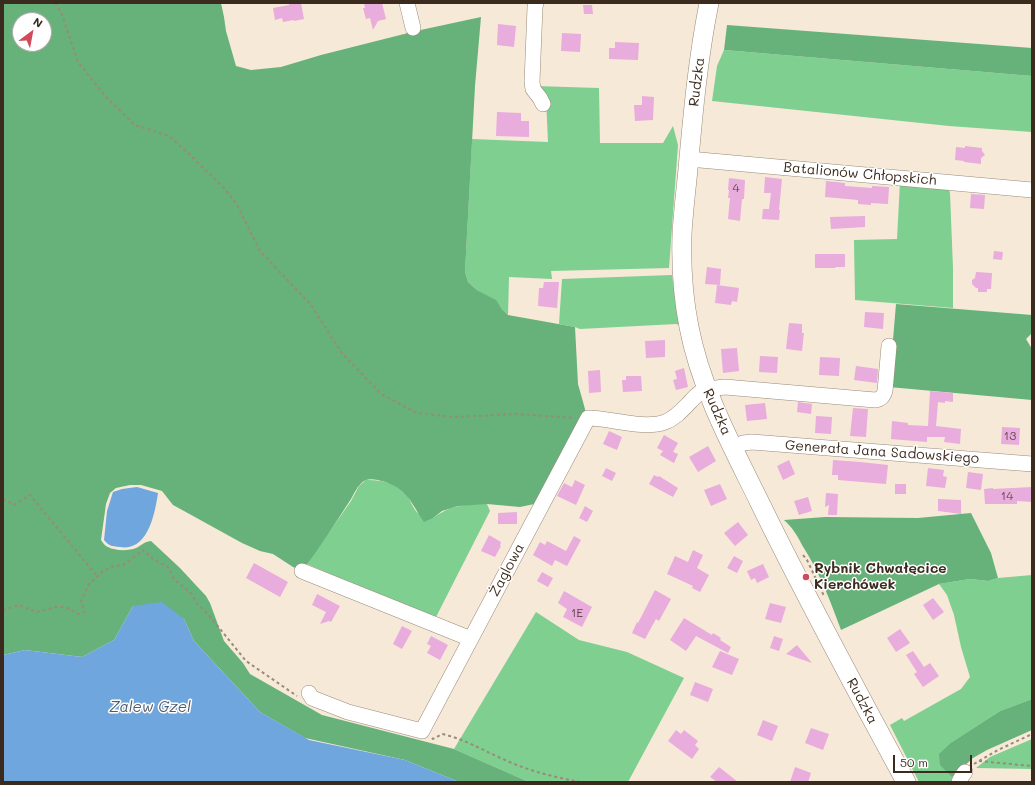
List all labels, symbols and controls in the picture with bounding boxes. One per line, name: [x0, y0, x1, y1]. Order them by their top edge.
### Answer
north arrow: [12, 12, 52, 52]
text: N: [31, 14, 46, 31]
street label: Rudzka: [686, 56, 708, 108]
street label: Batalionów Chłopskich: [783, 159, 937, 189]
house number: 4: [732, 181, 740, 195]
street label: Rudzka: [699, 386, 735, 438]
house number: 13: [1004, 429, 1016, 443]
street label: Generała Jana Sadowskiego: [784, 437, 980, 467]
house number: 14: [1001, 489, 1013, 503]
street label: Żaglowa: [486, 541, 528, 599]
place label: Rybnik Chwałęcice Kierchówek: [814, 561, 947, 594]
marker: Rybnik Chwałęcice Kierchówek: [801, 572, 811, 582]
house number: 1E: [571, 606, 583, 620]
street label: Rudzka: [843, 675, 881, 727]
water label: Zalew Gzel: [109, 698, 191, 716]
scale bar: [895, 747, 974, 773]
text: 50 m: [900, 754, 928, 770]

